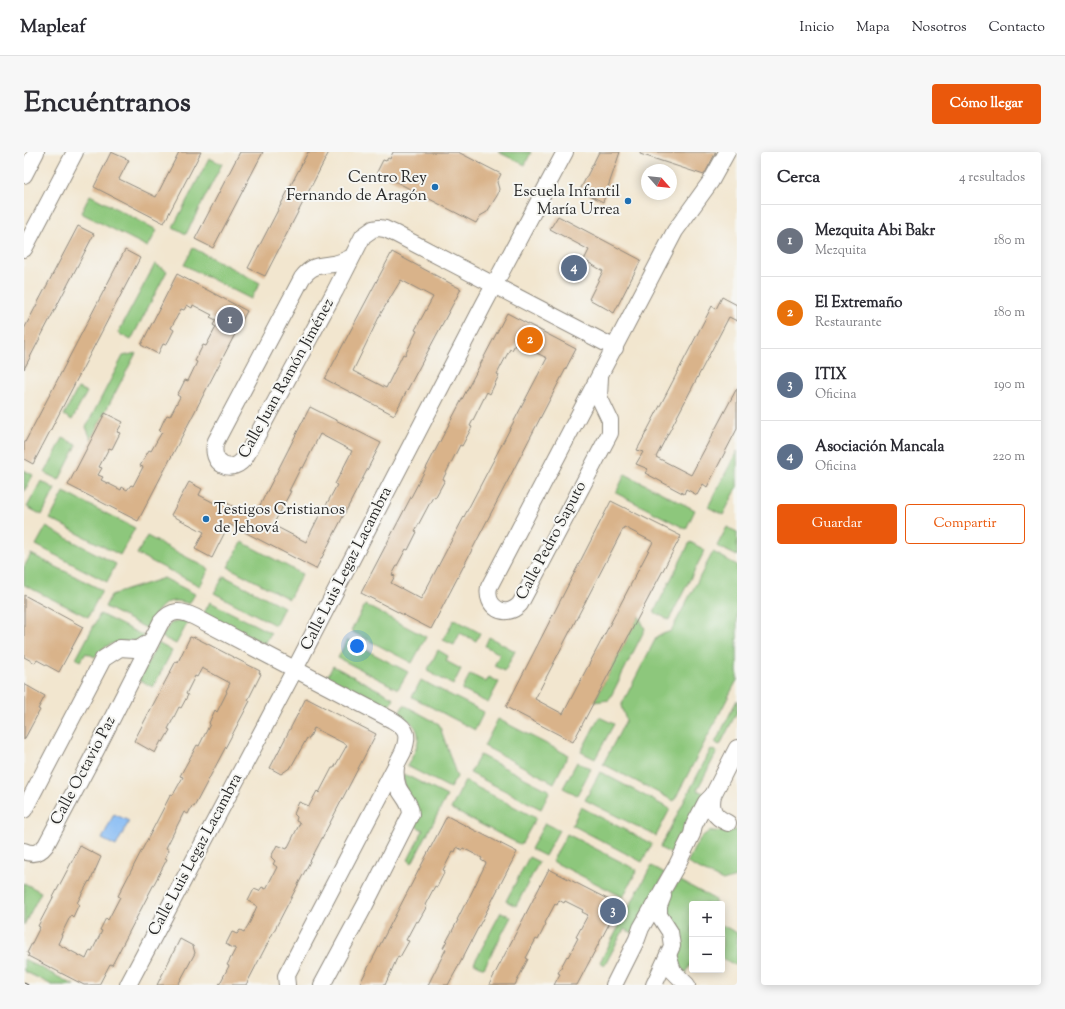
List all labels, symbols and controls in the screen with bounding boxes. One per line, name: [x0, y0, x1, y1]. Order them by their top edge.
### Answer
text: Mapleaf: [20, 14, 86, 41]
text: Inicio: [800, 18, 834, 38]
text: Mapa: [856, 18, 890, 38]
text: Nosotros: [912, 18, 967, 38]
text: Contacto: [989, 18, 1045, 38]
text: Encuéntranos: [24, 84, 191, 124]
button: Cómo llegar: [932, 84, 1041, 124]
north arrow: [641, 164, 677, 200]
text: Cerca: [777, 166, 820, 190]
place label: Centro Rey Fernando de Aragón: [286, 167, 428, 208]
text: 4 resultados: [959, 169, 1025, 187]
place label: Escuela Infantil María Urrea: [514, 181, 621, 222]
marker: Centro Rey Fernando de Aragón: [430, 182, 440, 192]
marker: Escuela Infantil María Urrea: [623, 196, 633, 206]
text: Mezquita Abi Bakr: [815, 221, 935, 242]
text: 1: [788, 232, 792, 250]
text: 180 m: [994, 232, 1025, 250]
text: Mezquita: [815, 242, 866, 260]
pin: 4: [561, 253, 587, 283]
text: El Extremaño: [815, 293, 903, 314]
street label: Calle Juan Ramón Jiménez: [233, 295, 341, 463]
text: 2: [787, 304, 793, 322]
text: 180 m: [994, 304, 1025, 322]
pin: 1: [217, 305, 243, 335]
text: Restaurante: [815, 314, 882, 332]
pin: 2: [517, 325, 543, 355]
text: ITIX: [815, 365, 847, 386]
text: 3: [787, 376, 793, 394]
text: 190 m: [994, 376, 1025, 394]
text: Oficina: [815, 386, 856, 404]
text: Asociación Mancala: [815, 437, 944, 458]
text: 4: [787, 448, 793, 466]
text: 220 m: [992, 448, 1025, 466]
text: Oficina: [815, 458, 856, 476]
street label: Calle Pedro Saputo: [511, 477, 593, 604]
street label: Calle Luis Legaz Lacambra: [296, 483, 399, 655]
place label: Testigos Cristianos de Jehová: [214, 499, 345, 540]
button: Guardar: [777, 504, 897, 544]
button: Compartir: [905, 504, 1025, 544]
marker: Testigos Cristianos de Jehová: [201, 514, 211, 524]
your location: [347, 636, 367, 656]
street label: Calle Octavio Paz: [46, 712, 122, 830]
street label: Calle Luis Legaz Lacambra: [143, 769, 249, 940]
pin: 3: [600, 896, 626, 926]
map controls: [689, 901, 725, 973]
button: +: [689, 901, 725, 937]
button: −: [689, 937, 725, 973]

